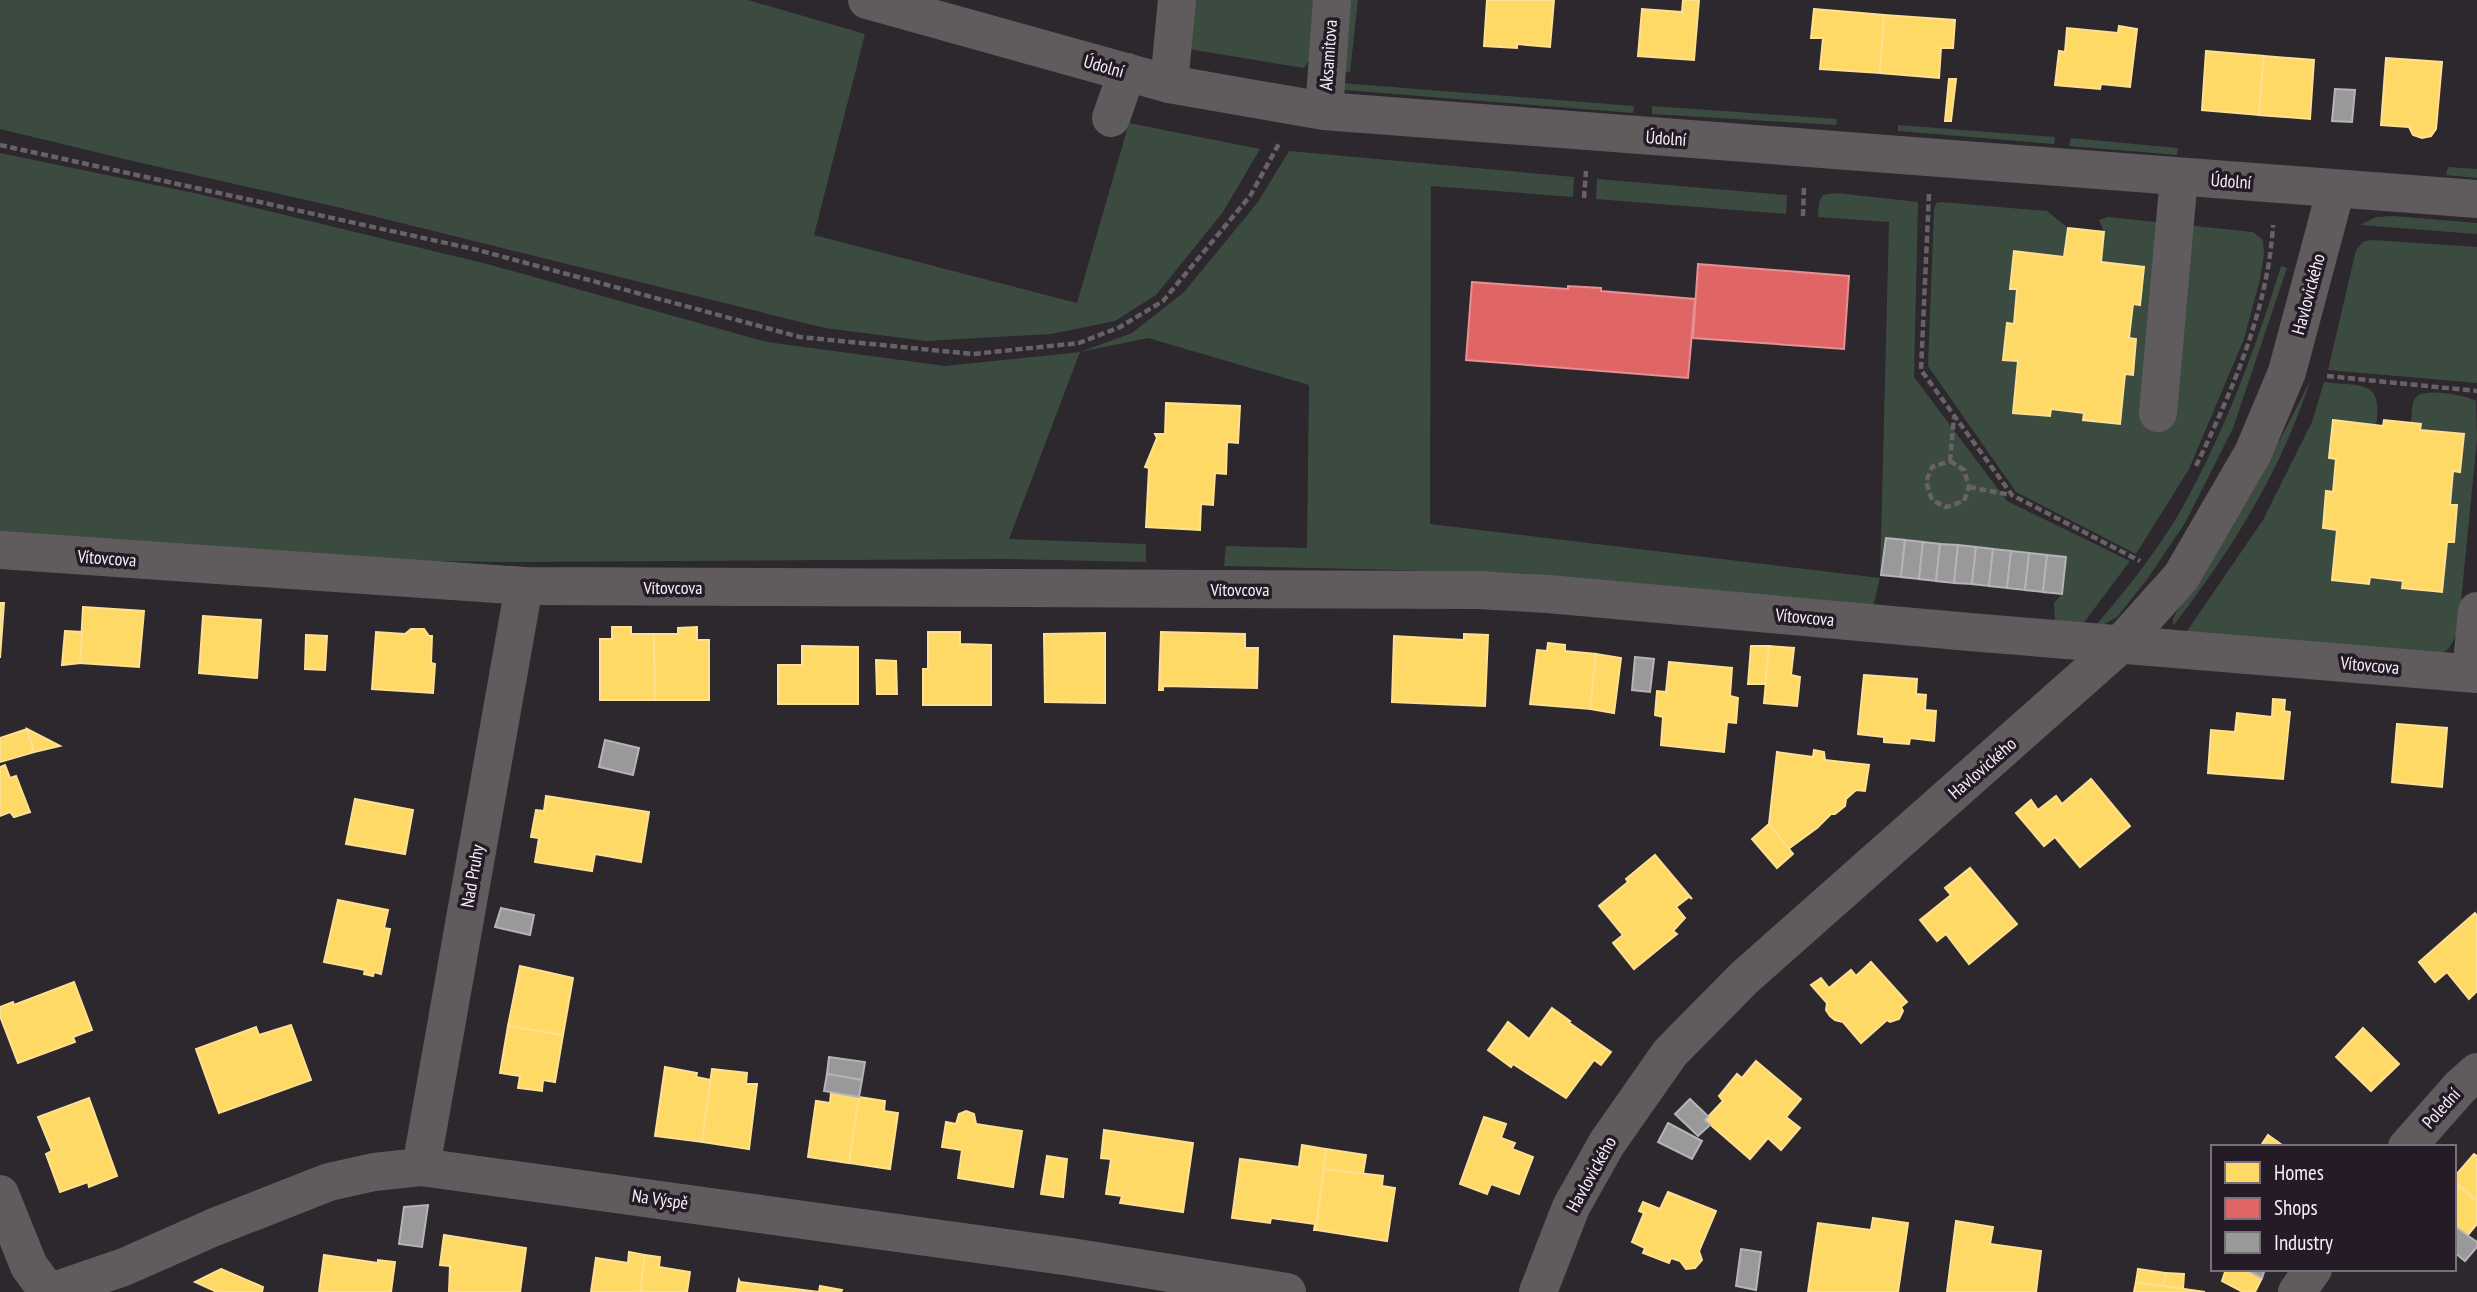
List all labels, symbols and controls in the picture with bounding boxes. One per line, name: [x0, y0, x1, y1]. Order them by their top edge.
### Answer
street label: Aksamitova: [1314, 19, 1342, 91]
street label: Údolní: [1081, 49, 1127, 83]
street label: Údolní: [1645, 125, 1687, 151]
street label: Údolní: [2210, 168, 2252, 194]
street label: Havlovického: [2286, 251, 2330, 337]
street label: Vítovcova: [76, 544, 137, 572]
street label: Vítovcova: [643, 576, 702, 599]
street label: Vítovcova: [1210, 578, 1269, 601]
street label: Vítovcova: [1774, 603, 1835, 631]
street label: Vítovcova: [2339, 651, 2400, 679]
street label: Havlovického: [1943, 732, 2021, 804]
street label: Nad Pruhy: [455, 842, 489, 909]
street label: Polední: [2417, 1083, 2465, 1133]
street label: Havlovického: [1561, 1132, 1621, 1216]
legend: [2211, 1145, 2456, 1271]
text: Homes: [2274, 1159, 2324, 1186]
street label: Na Výspě: [630, 1184, 690, 1214]
text: Shops: [2274, 1194, 2318, 1221]
text: Industry: [2274, 1229, 2333, 1256]

